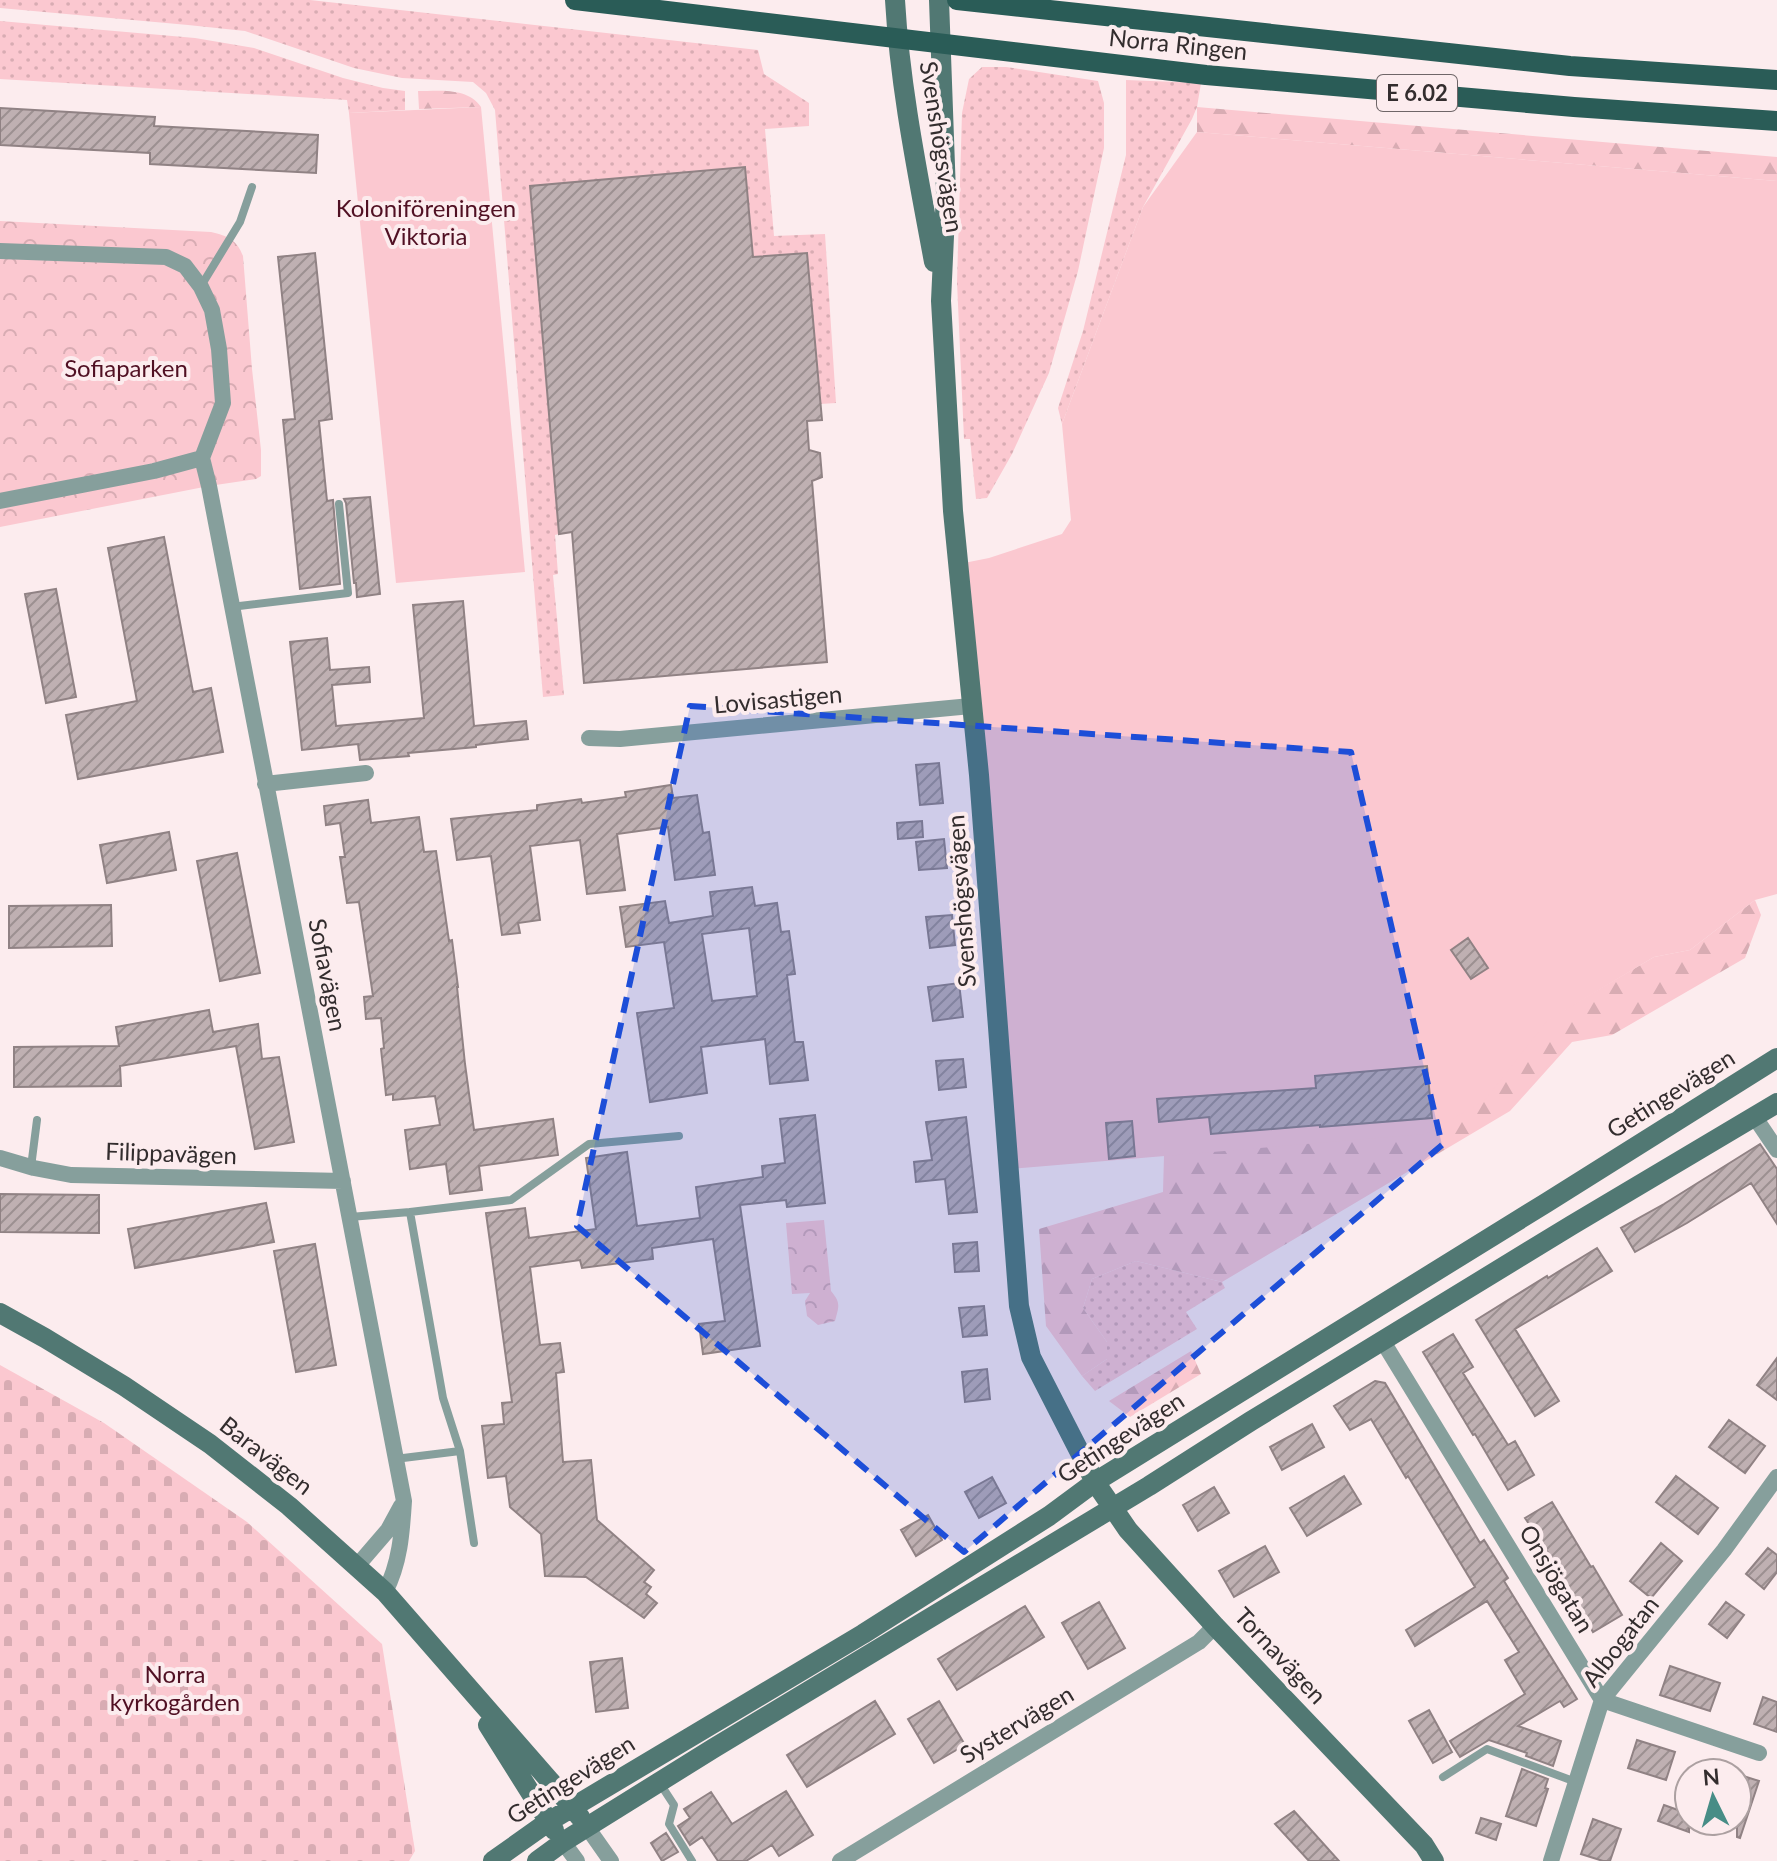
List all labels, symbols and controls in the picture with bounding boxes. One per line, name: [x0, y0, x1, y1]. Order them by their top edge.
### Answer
street label: Norra Ringen: [1107, 22, 1249, 65]
street label: Svenshögsvägen: [915, 59, 970, 234]
road number: E 6.02: [1377, 75, 1457, 111]
park label: Koloniföreningen Viktoria: [336, 193, 516, 250]
park label: Sofiaparken: [64, 353, 188, 382]
street label: Lovisastigen: [712, 678, 843, 719]
street label: Svenshögsvägen: [940, 814, 981, 988]
street label: Sofiavägen: [303, 916, 354, 1033]
street label: Getingevägen: [1601, 1042, 1739, 1144]
street label: Filippavägen: [105, 1136, 237, 1169]
street label: Getingevägen: [1051, 1385, 1189, 1488]
street label: Baravägen: [215, 1410, 319, 1500]
street label: Onsjögatan: [1514, 1519, 1601, 1637]
street label: Albogatan: [1575, 1590, 1664, 1692]
street label: Tornavägen: [1229, 1601, 1333, 1709]
park label: Norra kyrkogården: [110, 1659, 240, 1716]
street label: Systervägen: [954, 1678, 1078, 1769]
street label: Getingevägen: [501, 1728, 639, 1830]
north arrow: [1673, 1757, 1753, 1837]
text: N: [1702, 1762, 1721, 1791]

